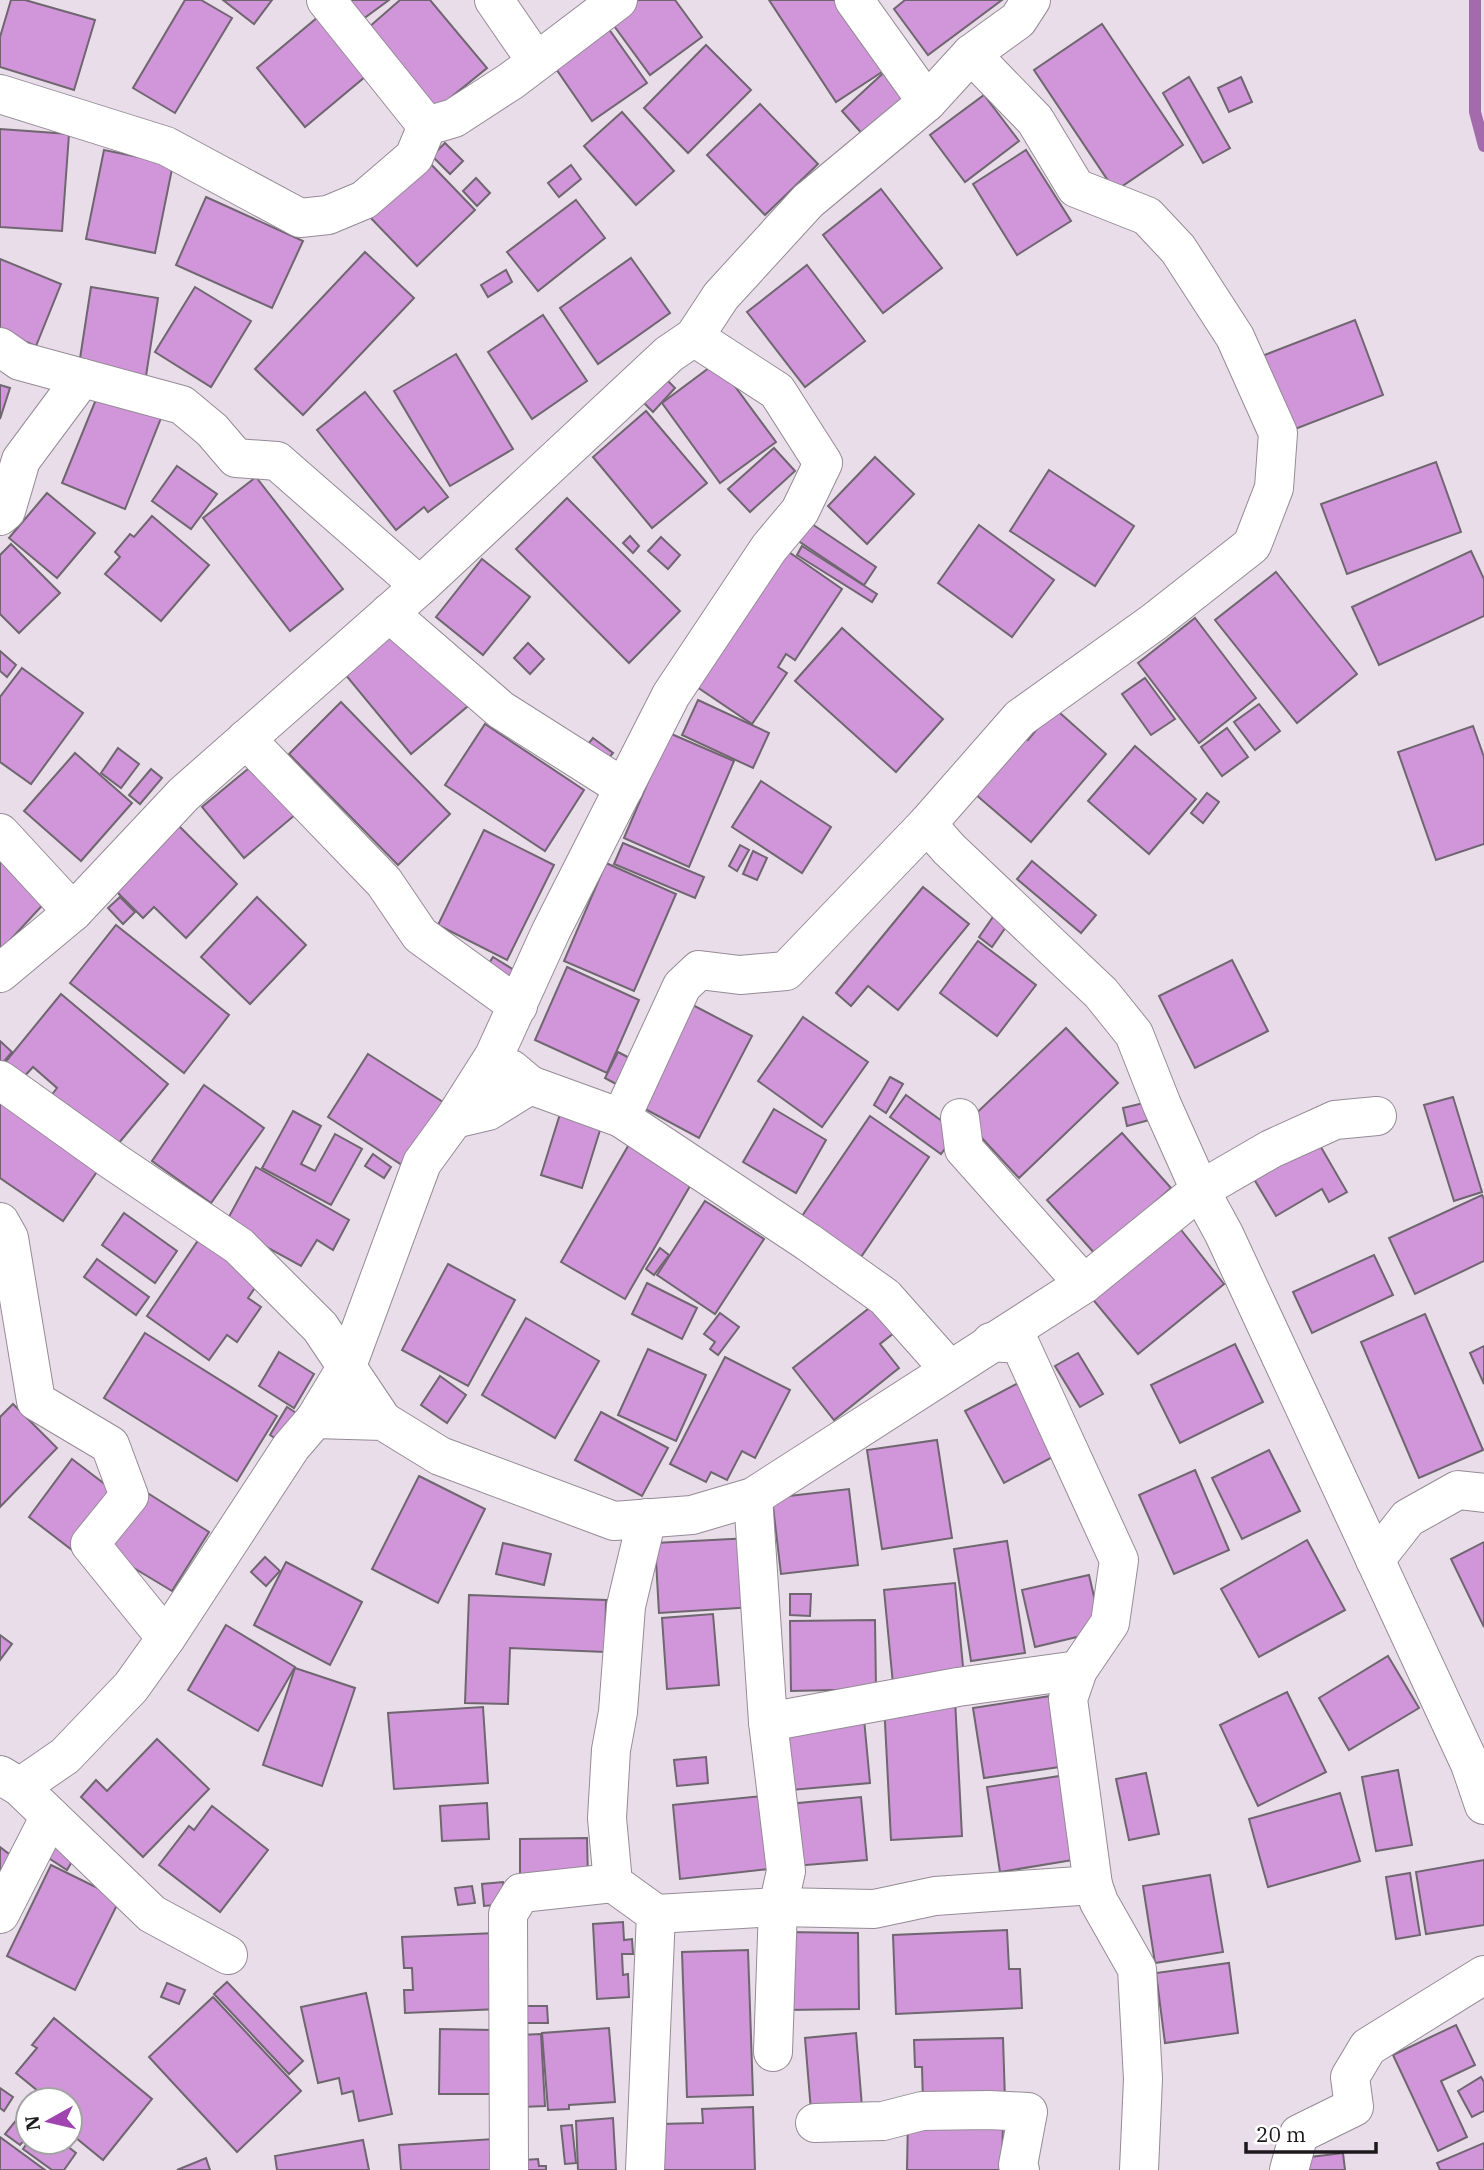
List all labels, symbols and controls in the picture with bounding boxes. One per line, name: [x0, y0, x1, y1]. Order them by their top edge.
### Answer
north arrow: [14, 2086, 84, 2156]
scale bar: [1246, 2110, 1376, 2154]
text: N: [19, 2114, 45, 2132]
text: 20 m: [1256, 2120, 1306, 2148]

